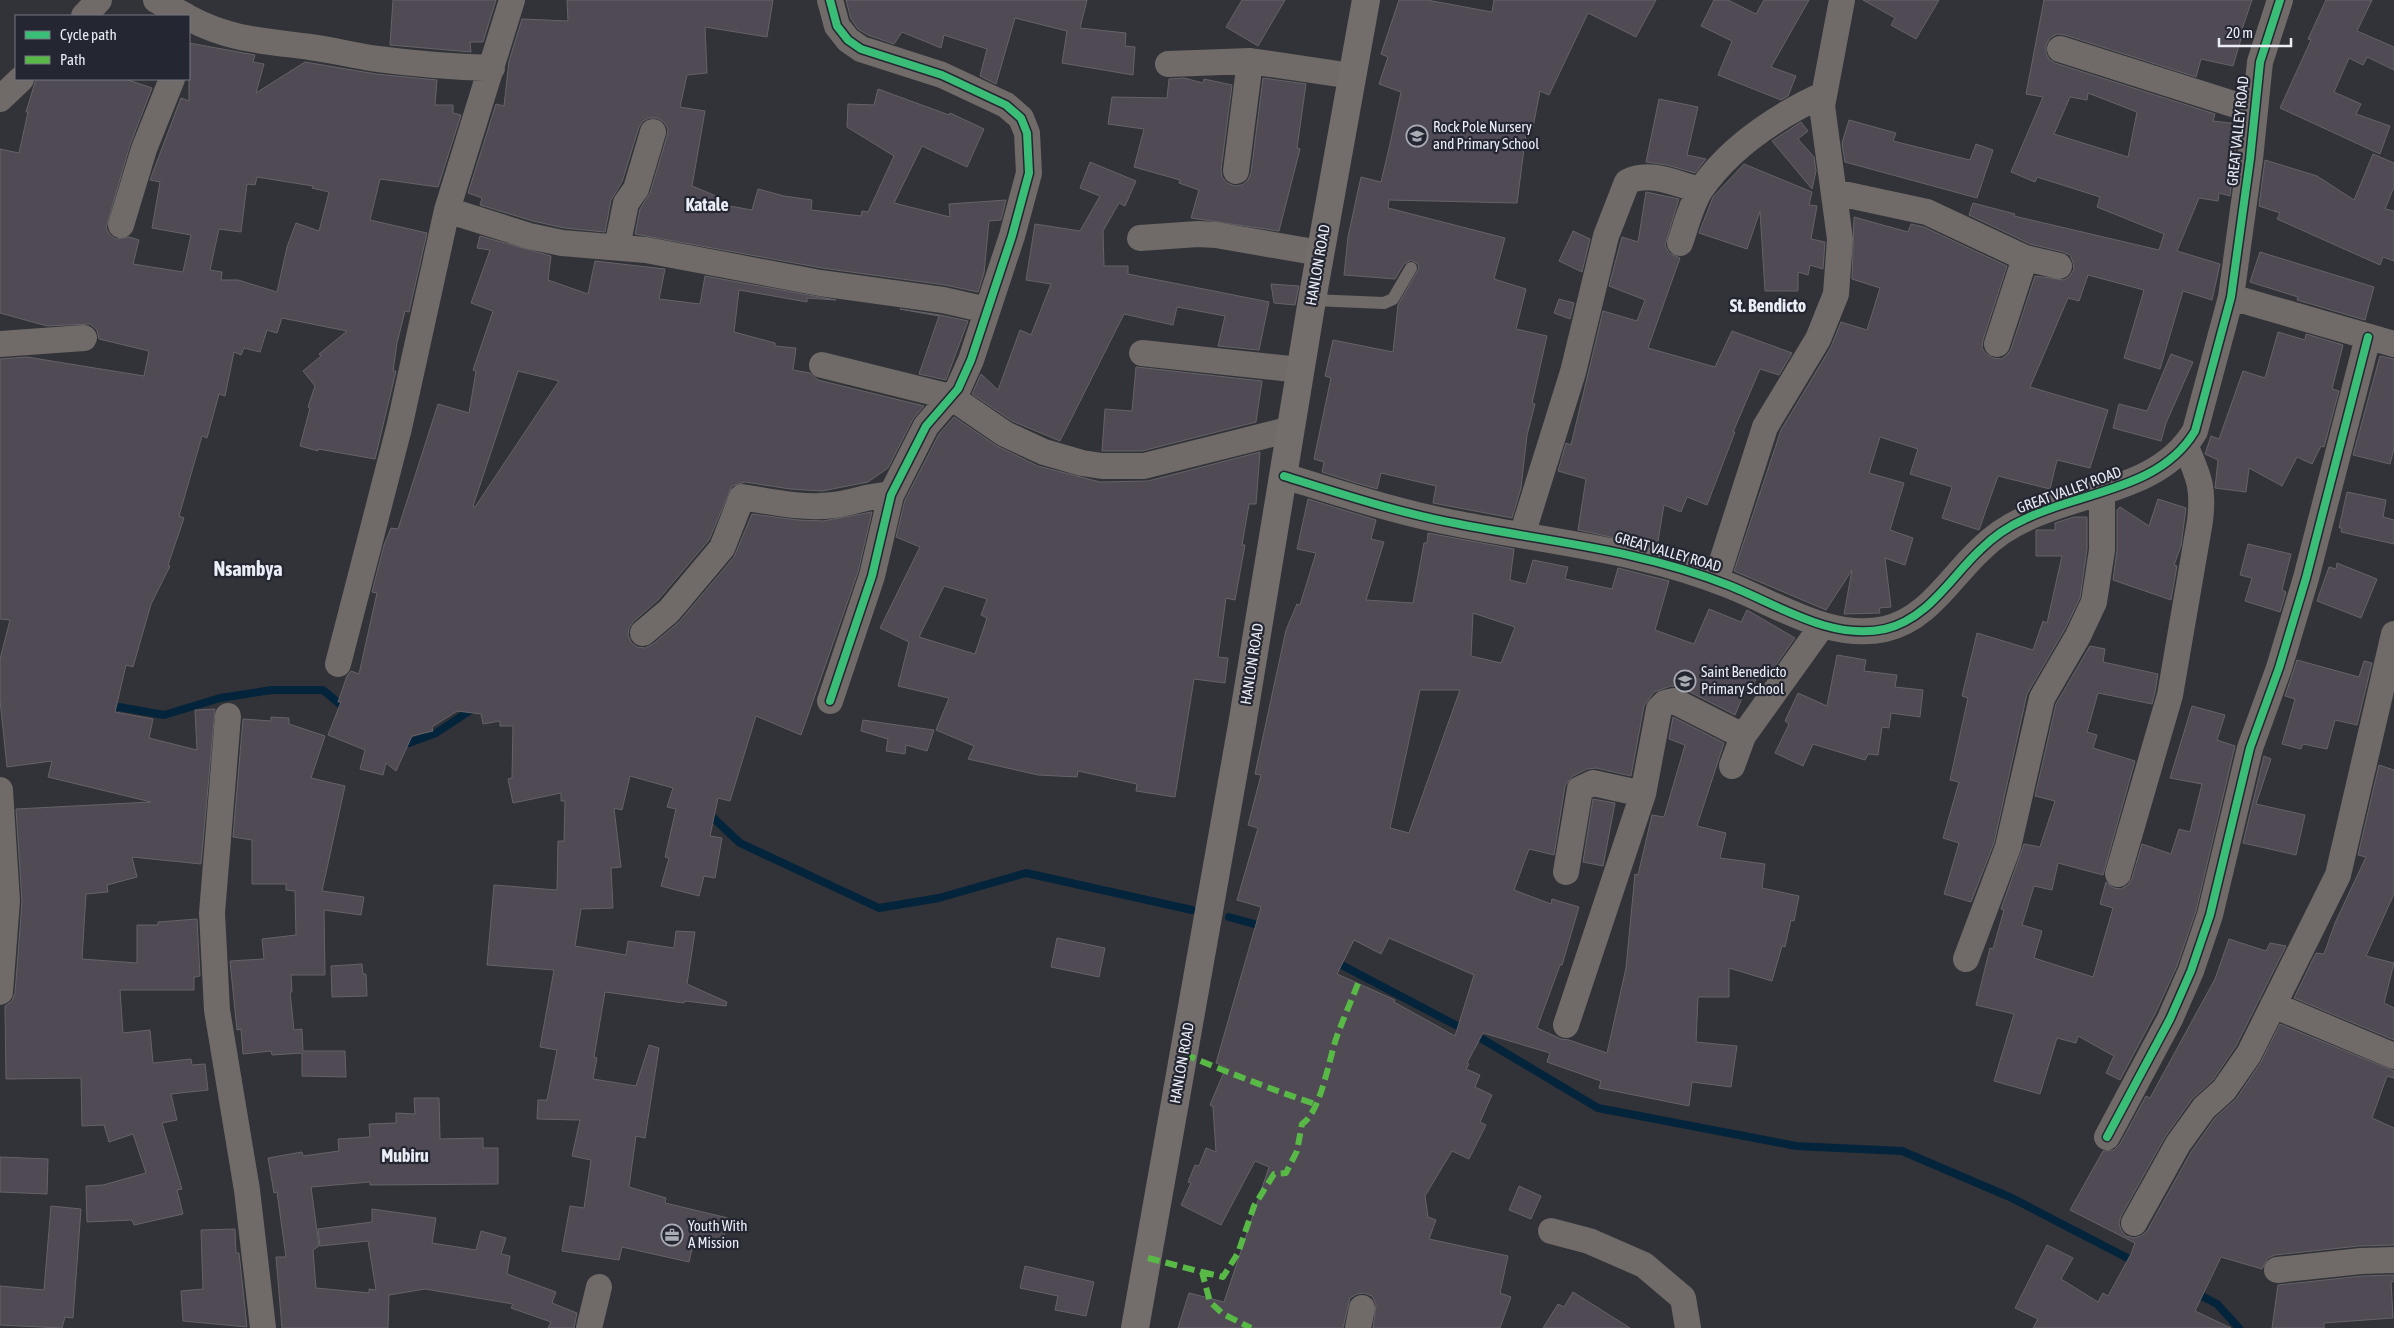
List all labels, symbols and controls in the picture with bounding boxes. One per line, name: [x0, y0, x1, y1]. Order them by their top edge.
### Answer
legend: [15, 15, 190, 80]
scale bar: [2219, 15, 2292, 47]
text: 20 m: [2226, 24, 2253, 41]
text: Cycle path: [60, 26, 117, 43]
text: Path: [60, 51, 86, 68]
street label: GREAT VALLEY ROAD: [2223, 75, 2252, 187]
place label: Rock Pole Nursery and Primary School: [1433, 118, 1539, 152]
school or university icon: Rock Pole Nursery and Primary School: [1405, 124, 1429, 148]
district label: Katale: [685, 194, 729, 215]
street label: HANLON ROAD: [1302, 223, 1333, 307]
district label: St. Bendicto: [1730, 295, 1806, 316]
street label: GREAT VALLEY ROAD: [2014, 463, 2124, 516]
street label: GREAT VALLEY ROAD: [1613, 528, 1723, 575]
district label: Nsambya: [213, 557, 283, 580]
street label: HANLON ROAD: [1237, 622, 1266, 706]
place label: Saint Benedicto Primary School: [1701, 663, 1787, 697]
school or university icon: Saint Benedicto Primary School: [1673, 669, 1697, 693]
street label: HANLON ROAD: [1166, 1021, 1197, 1105]
district label: Mubiru: [381, 1145, 429, 1166]
place label: Youth With A Mission: [688, 1217, 748, 1251]
office icon: Youth With A Mission: [660, 1223, 684, 1247]

